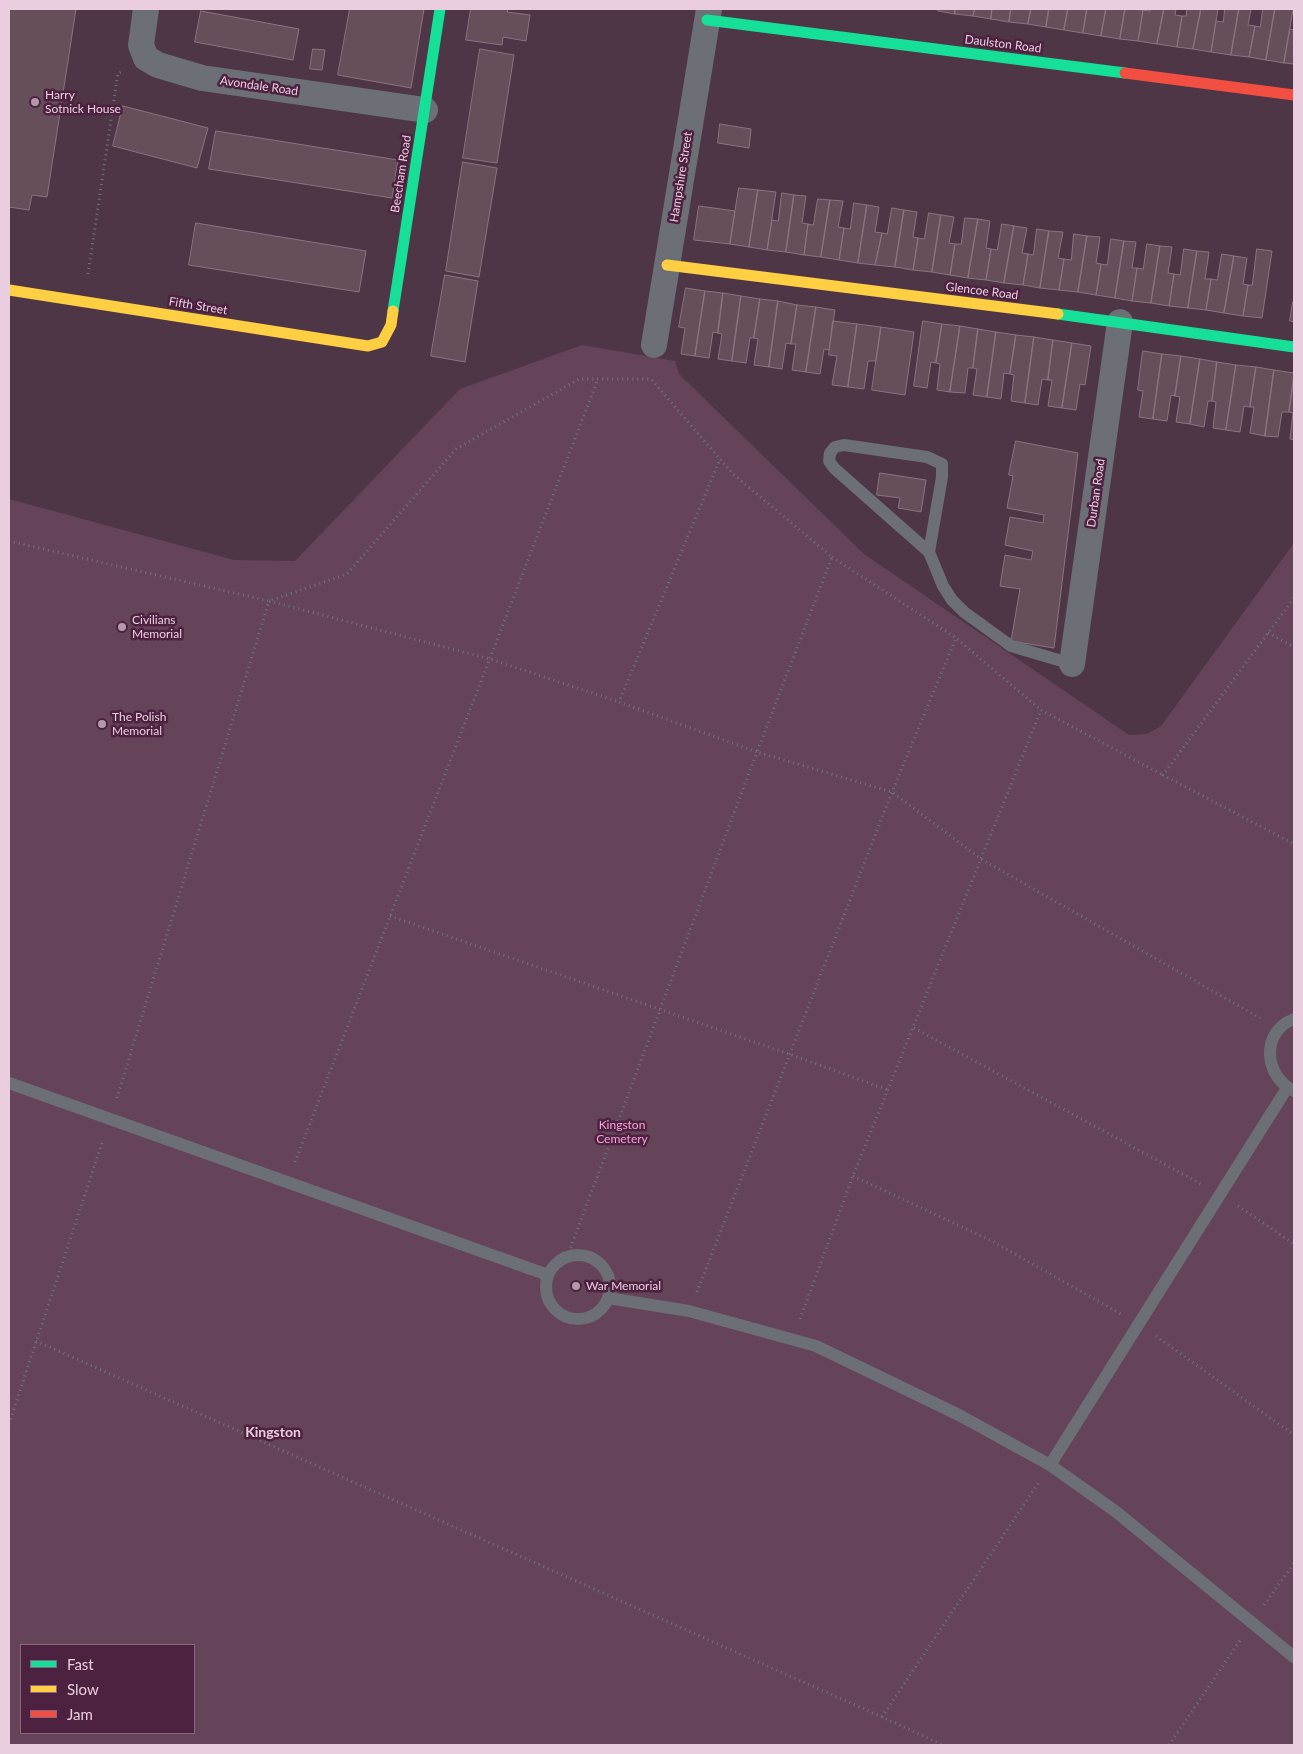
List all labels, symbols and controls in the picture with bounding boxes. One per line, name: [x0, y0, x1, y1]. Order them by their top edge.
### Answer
street label: Daulston Road: [964, 32, 1042, 56]
street label: Avondale Road: [219, 73, 299, 99]
place label: Harry Sotnick House: [45, 88, 121, 116]
marker: Harry Sotnick House: [29, 96, 41, 108]
street label: Hampshire Street: [667, 131, 695, 223]
street label: Beecham Road: [388, 134, 414, 214]
street label: Glencoe Road: [945, 279, 1019, 303]
street label: Fifth Street: [168, 294, 228, 318]
street label: Durban Road: [1084, 458, 1108, 528]
place label: Civilians Memorial: [132, 613, 182, 641]
marker: Civilians Memorial: [116, 621, 128, 633]
place label: The Polish Memorial: [112, 710, 166, 738]
marker: The Polish Memorial: [96, 718, 108, 730]
park label: Kingston Cemetery: [596, 1118, 648, 1146]
place label: War Memorial: [586, 1279, 661, 1293]
marker: War Memorial: [570, 1280, 582, 1292]
district label: Kingston: [245, 1424, 301, 1440]
legend: [20, 1644, 195, 1734]
text: Fast: [67, 1655, 94, 1673]
text: Slow: [67, 1680, 99, 1698]
text: Jam: [67, 1705, 93, 1723]

